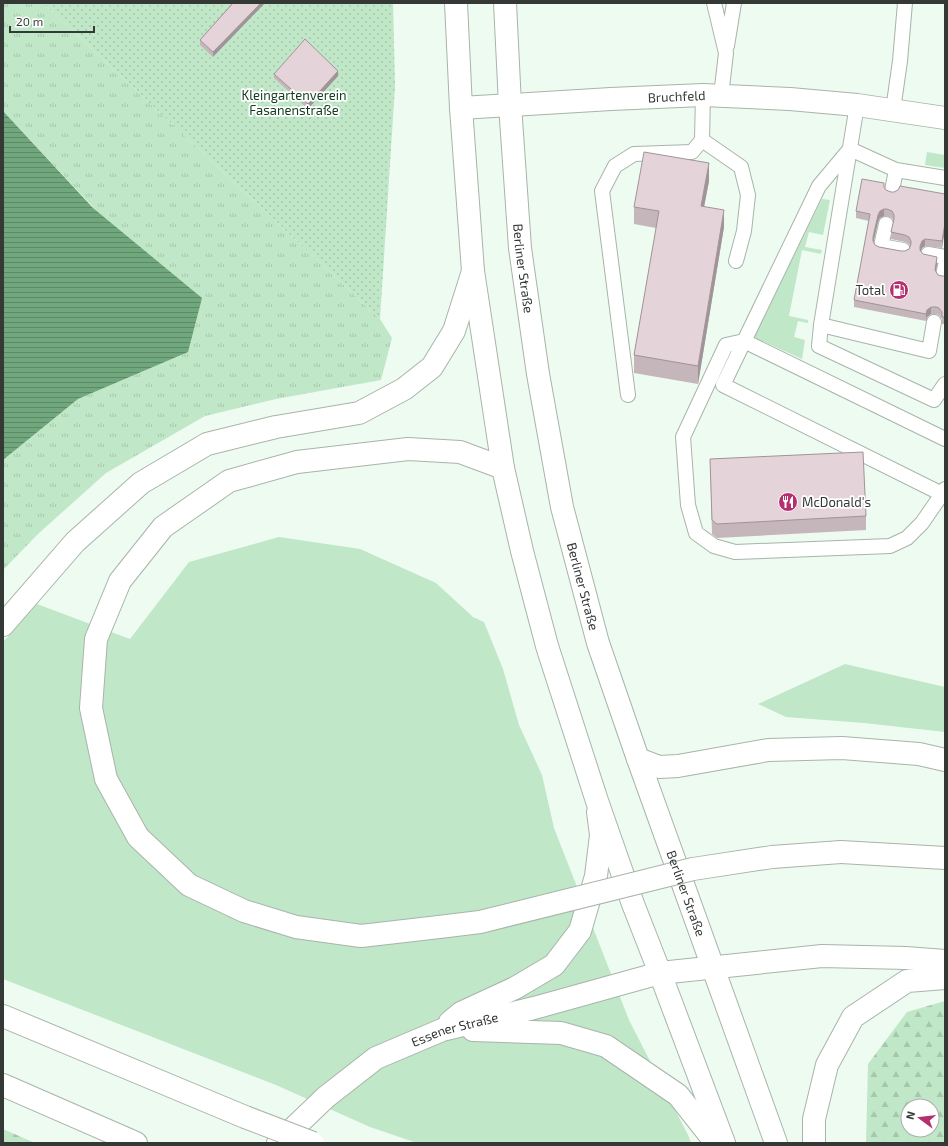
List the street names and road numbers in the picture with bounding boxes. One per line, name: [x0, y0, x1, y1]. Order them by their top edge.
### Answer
street label: Bruchfeld: [647, 87, 706, 105]
street label: Berliner Straße: [510, 223, 537, 314]
street label: Berliner Straße: [564, 541, 602, 632]
street label: Berliner Straße: [664, 848, 709, 938]
street label: Essener Straße: [409, 1009, 500, 1050]

